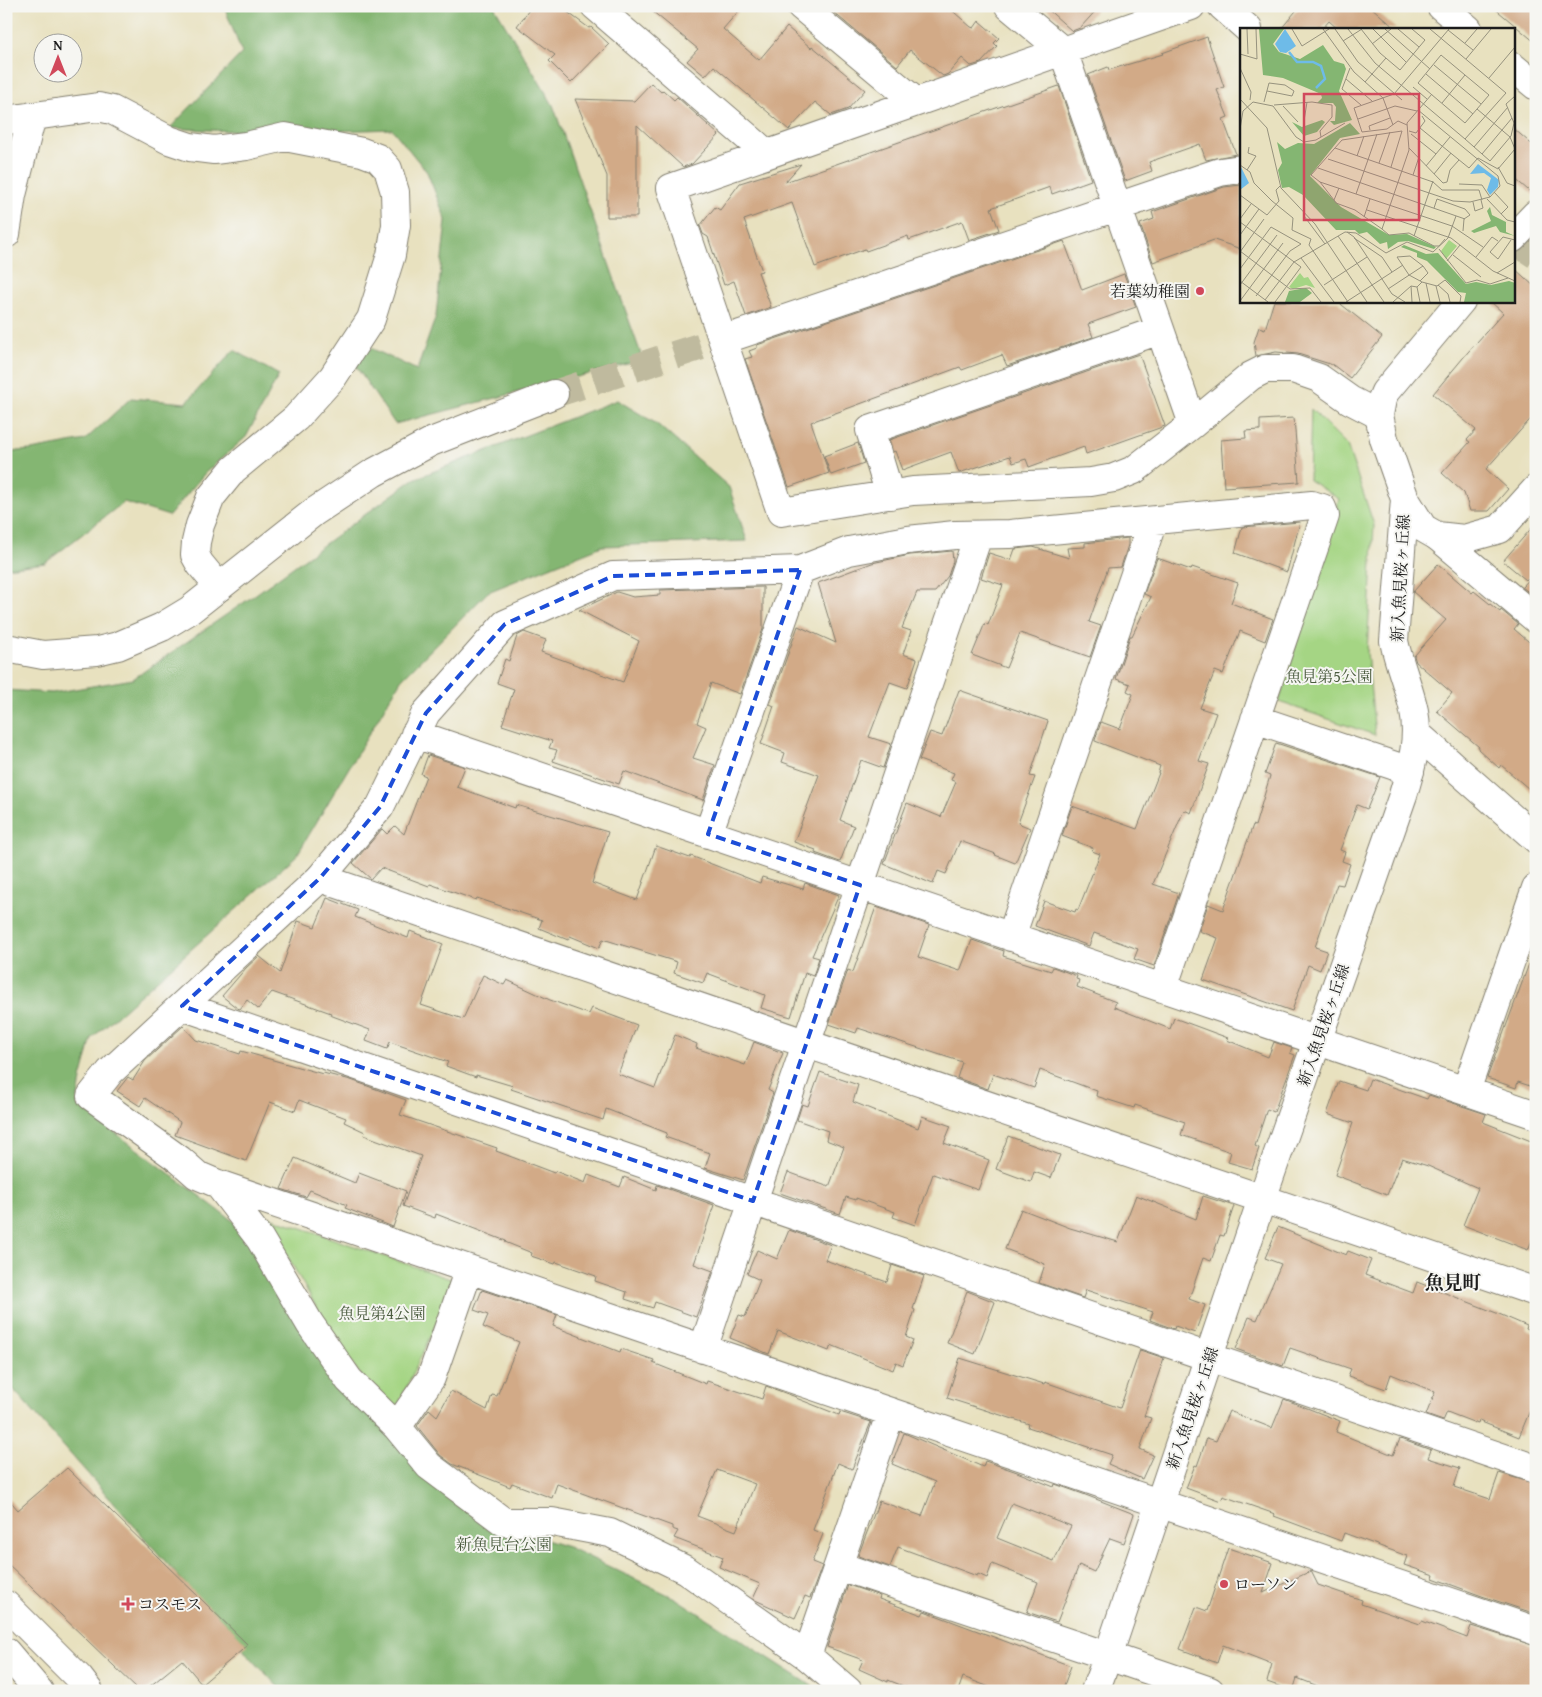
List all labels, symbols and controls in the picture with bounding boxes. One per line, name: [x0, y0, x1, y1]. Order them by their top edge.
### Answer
inset map: [1240, 28, 1514, 302]
north arrow: [32, 32, 82, 82]
text: N: [53, 35, 63, 55]
place label: 若葉幼稚園: [1110, 279, 1190, 303]
marker: 若葉幼稚園: [1194, 285, 1206, 297]
street label: 新入魚見桜ヶ丘線: [1385, 513, 1415, 643]
park label: 魚見第5公園: [1285, 664, 1373, 688]
street label: 新入魚見桜ヶ丘線: [1291, 961, 1355, 1089]
district label: 魚見町: [1424, 1268, 1482, 1296]
park label: 魚見第4公園: [338, 1301, 426, 1325]
street label: 新入魚見桜ヶ丘線: [1160, 1344, 1224, 1472]
park label: 新魚見台公園: [456, 1532, 552, 1556]
place label: ローソン: [1234, 1572, 1297, 1596]
marker: ローソン: [1218, 1578, 1230, 1590]
place label: コスモス: [138, 1592, 202, 1616]
marker: コスモス: [122, 1598, 134, 1610]

